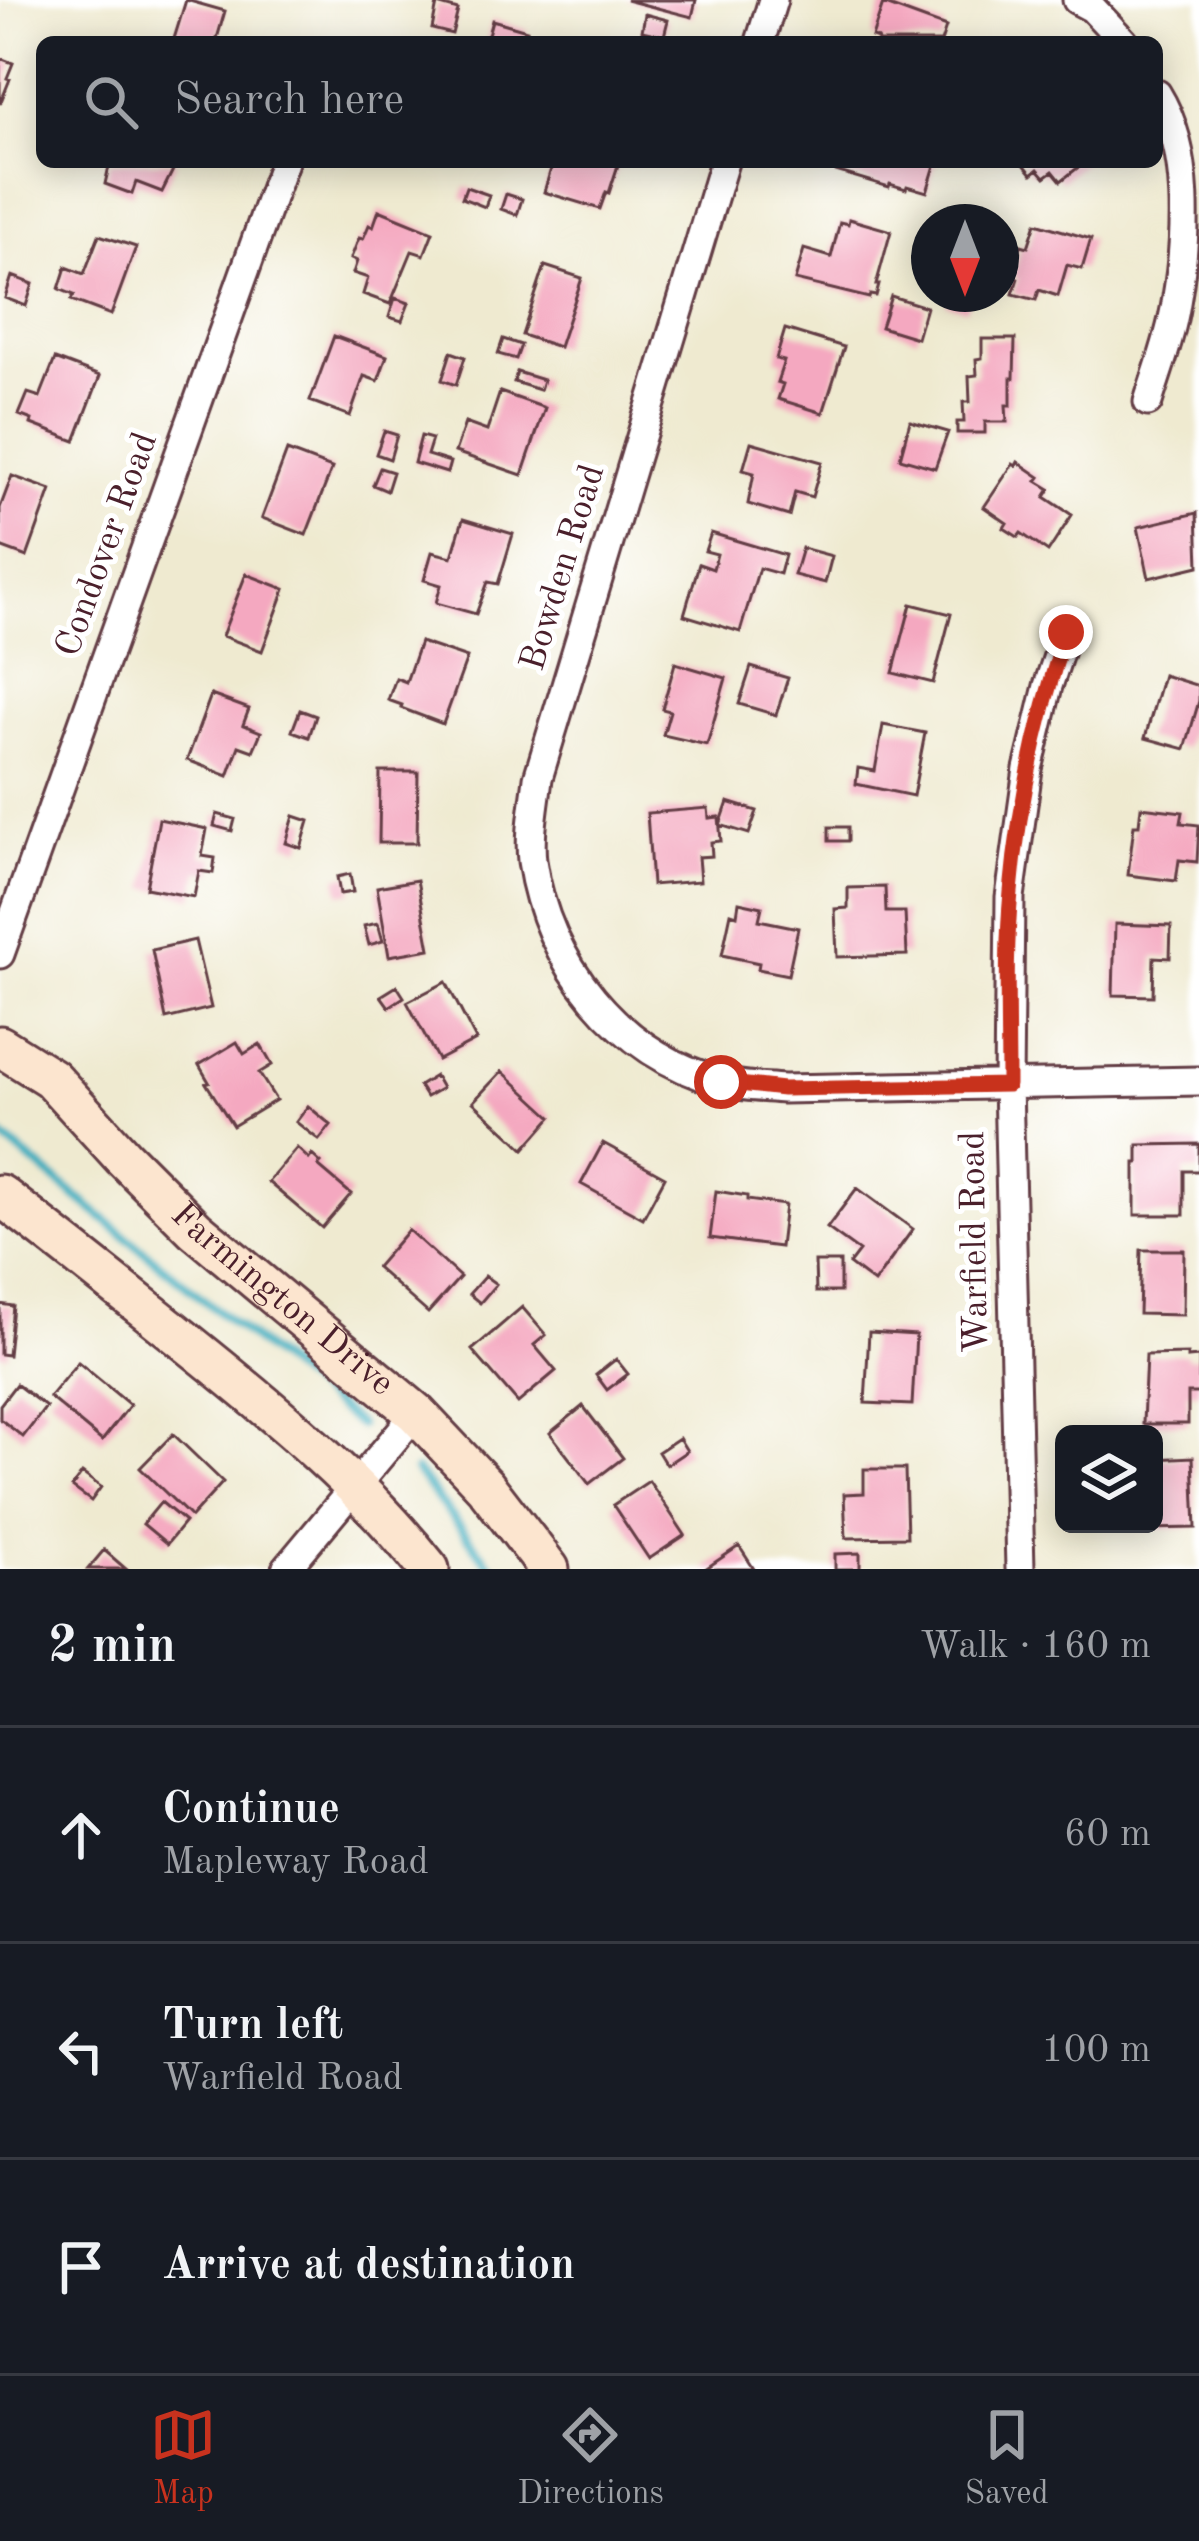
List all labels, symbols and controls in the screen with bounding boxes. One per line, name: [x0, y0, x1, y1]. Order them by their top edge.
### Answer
search box: [36, 36, 1163, 168]
icon: search: [78, 69, 144, 135]
text: Search here: [174, 79, 404, 124]
north arrow: [911, 204, 1019, 312]
street label: Condover Road: [51, 428, 165, 662]
street label: Bowden Road: [516, 461, 612, 675]
route end: [1039, 605, 1093, 659]
route start: [694, 1055, 748, 1109]
street label: Warfield Road: [956, 1130, 996, 1354]
street label: Farmington Drive: [163, 1197, 400, 1404]
map controls: [1055, 1425, 1163, 1533]
button: layers: [1055, 1425, 1163, 1533]
text: 2 min: [48, 1622, 176, 1673]
text: Walk · 160 m: [920, 1627, 1151, 1666]
text: Continue: [162, 1788, 340, 1833]
icon: ahead: [48, 1802, 114, 1868]
text: 60 m: [1064, 1815, 1151, 1854]
text: Mapleway Road: [162, 1843, 429, 1882]
text: Turn left: [162, 2004, 343, 2049]
icon: left: [48, 2018, 114, 2084]
text: 100 m: [1041, 2031, 1151, 2070]
text: Warfield Road: [162, 2059, 403, 2098]
icon: arrive: [48, 2234, 114, 2300]
text: Arrive at destination: [162, 2244, 575, 2289]
tab: Map: [150, 2402, 216, 2515]
tab: Directions: [517, 2402, 664, 2515]
tab: Saved: [965, 2402, 1049, 2515]

